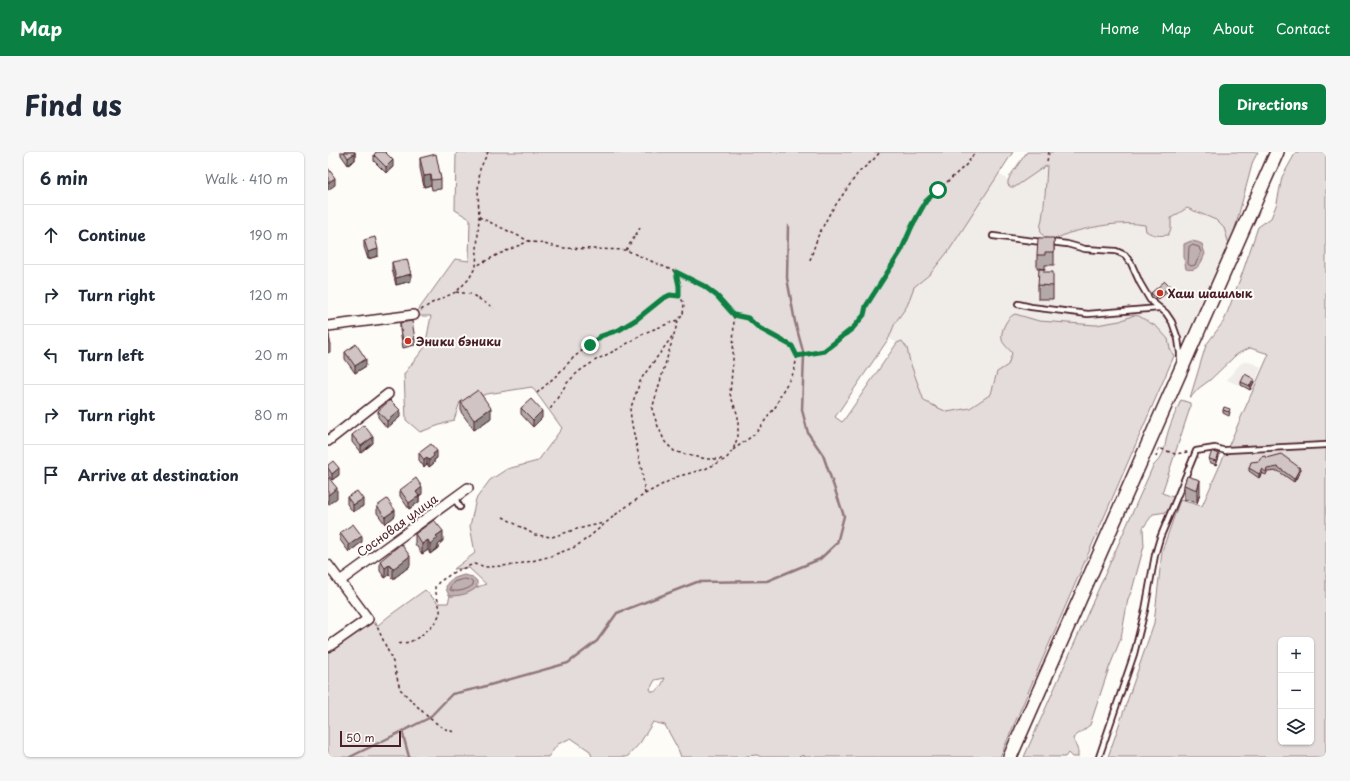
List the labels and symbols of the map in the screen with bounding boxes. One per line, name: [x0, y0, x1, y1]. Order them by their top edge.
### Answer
route start: [929, 181, 947, 199]
place label: Хаш шашлык: [1168, 284, 1253, 302]
marker: Хаш шашлык: [1155, 288, 1165, 298]
place label: Эники бэники: [416, 332, 501, 350]
marker: Эники бэники: [403, 336, 413, 346]
route end: [581, 336, 599, 354]
street label: Сосновая улица: [353, 489, 442, 561]
scale bar: [340, 729, 401, 748]

